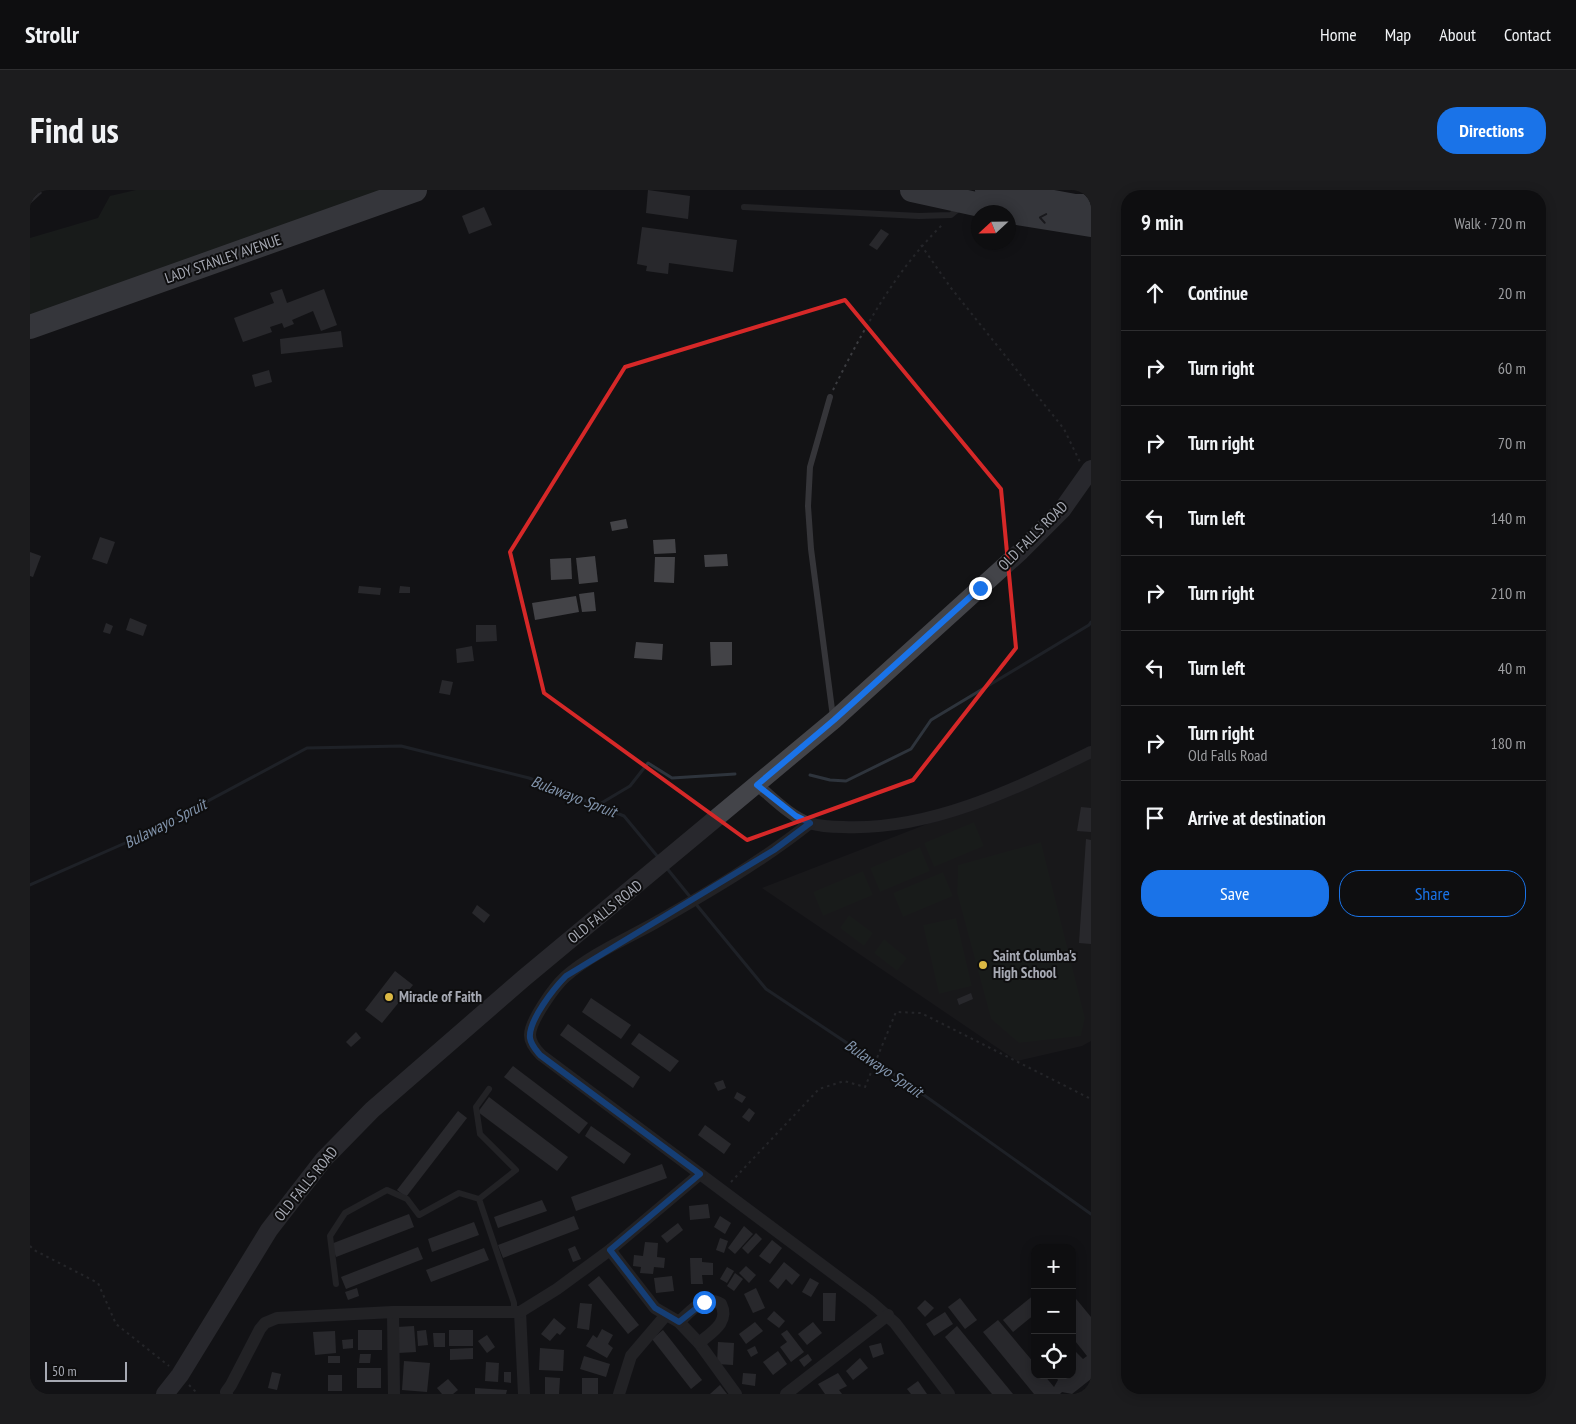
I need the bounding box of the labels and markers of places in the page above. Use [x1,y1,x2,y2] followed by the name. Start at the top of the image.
[993,946,1076,982] place label: Saint Columba's High School
[977,959,989,971] marker: Saint Columba's High School
[399,987,482,1006] place label: Miracle of Faith
[383,991,395,1003] marker: Miracle of Faith

